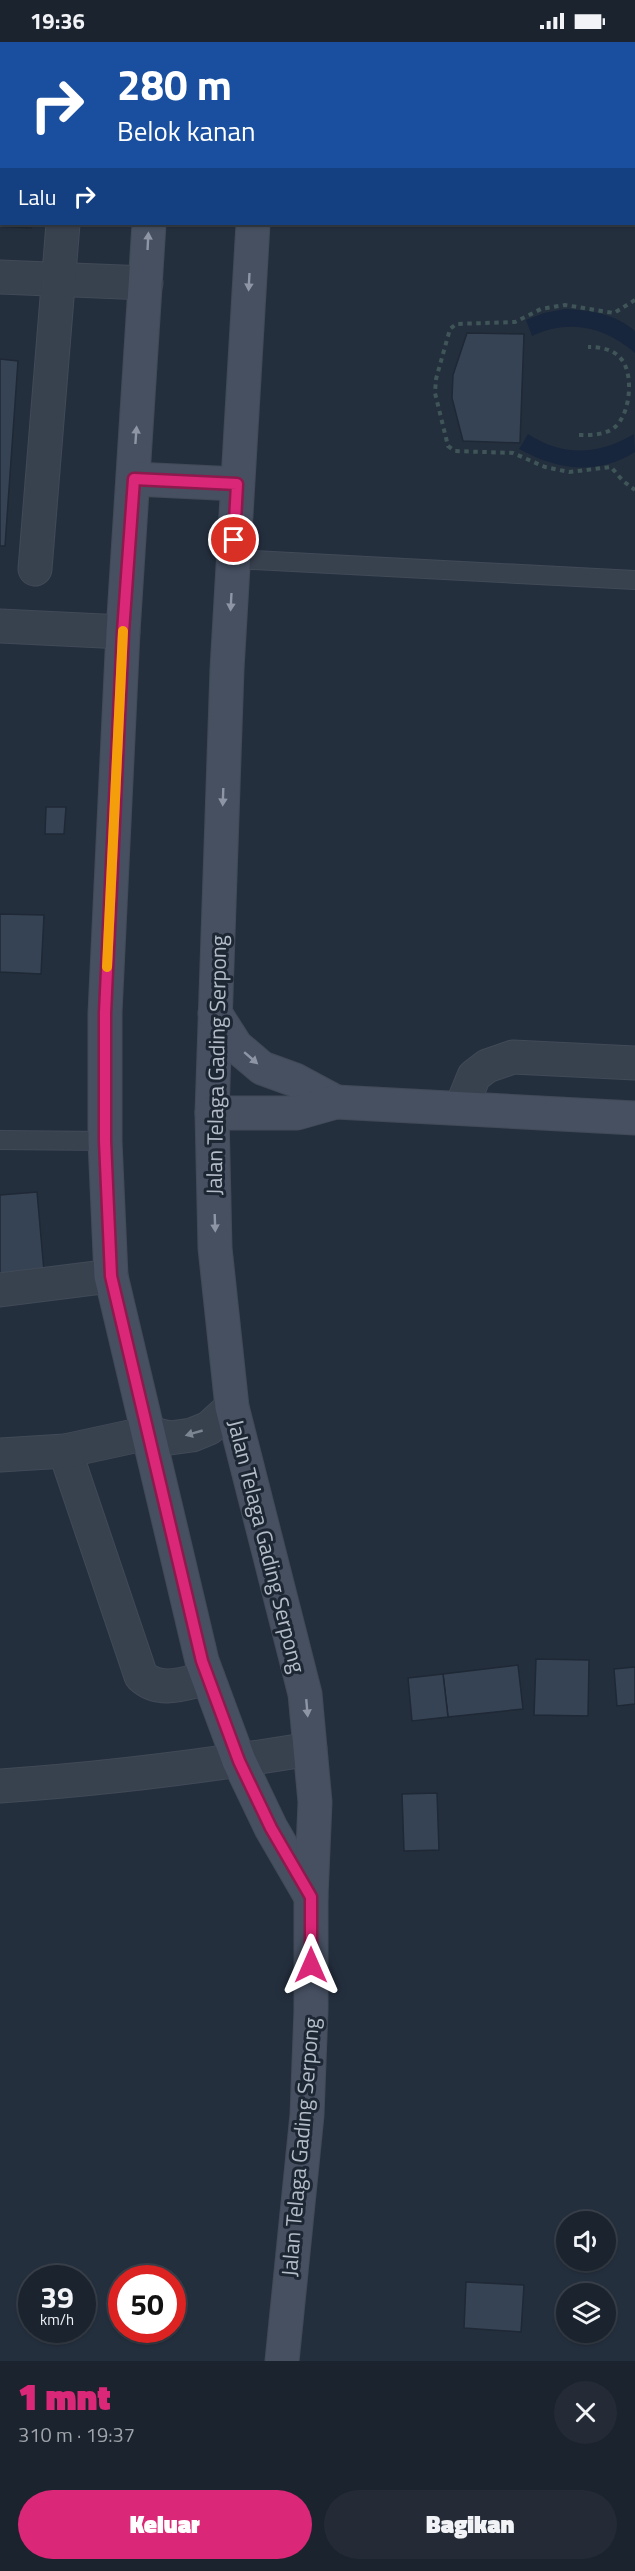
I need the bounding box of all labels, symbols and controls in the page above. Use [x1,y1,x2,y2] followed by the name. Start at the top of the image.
[30,4,85,38] text: 19:36
[117,52,232,116] text: 280 m
[18,66,96,144] icon: right
[117,110,256,151] text: Belok kanan
[18,180,56,214] text: Lalu
[68,180,101,213] icon: right
[144,231,153,250] one-way arrow
[244,272,254,291] one-way arrow
[132,426,141,445] one-way arrow
[208,514,259,565] pin
[217,523,250,556] icon: arrive
[226,593,235,612] one-way arrow
[218,788,228,807] one-way arrow
[197,935,235,1195] street label: Jalan Telaga Gading Serpong
[243,1051,258,1064] one-way arrow
[210,1213,219,1232] one-way arrow
[219,1416,315,1676] street label: Jalan Telaga Gading Serpong
[185,1429,203,1438] one-way arrow
[302,1699,312,1718] one-way arrow
[279,1933,343,1997] position arrow
[272,2016,328,2278] street label: Jalan Telaga Gading Serpong
[556,2211,616,2343] map controls
[556,2211,616,2271] button: sound
[108,2265,186,2343] speed limit sign: 50
[40,2274,74,2320] text: 39
[556,2283,616,2343] button: layers
[40,2308,74,2331] text: km/h
[18,2369,111,2424] text: 1 mnt
[554,2381,617,2444] button: close
[18,2419,135,2450] text: 310 m · 19:37
[18,2490,312,2559] button: Keluar
[324,2490,617,2559] button: Bagikan

